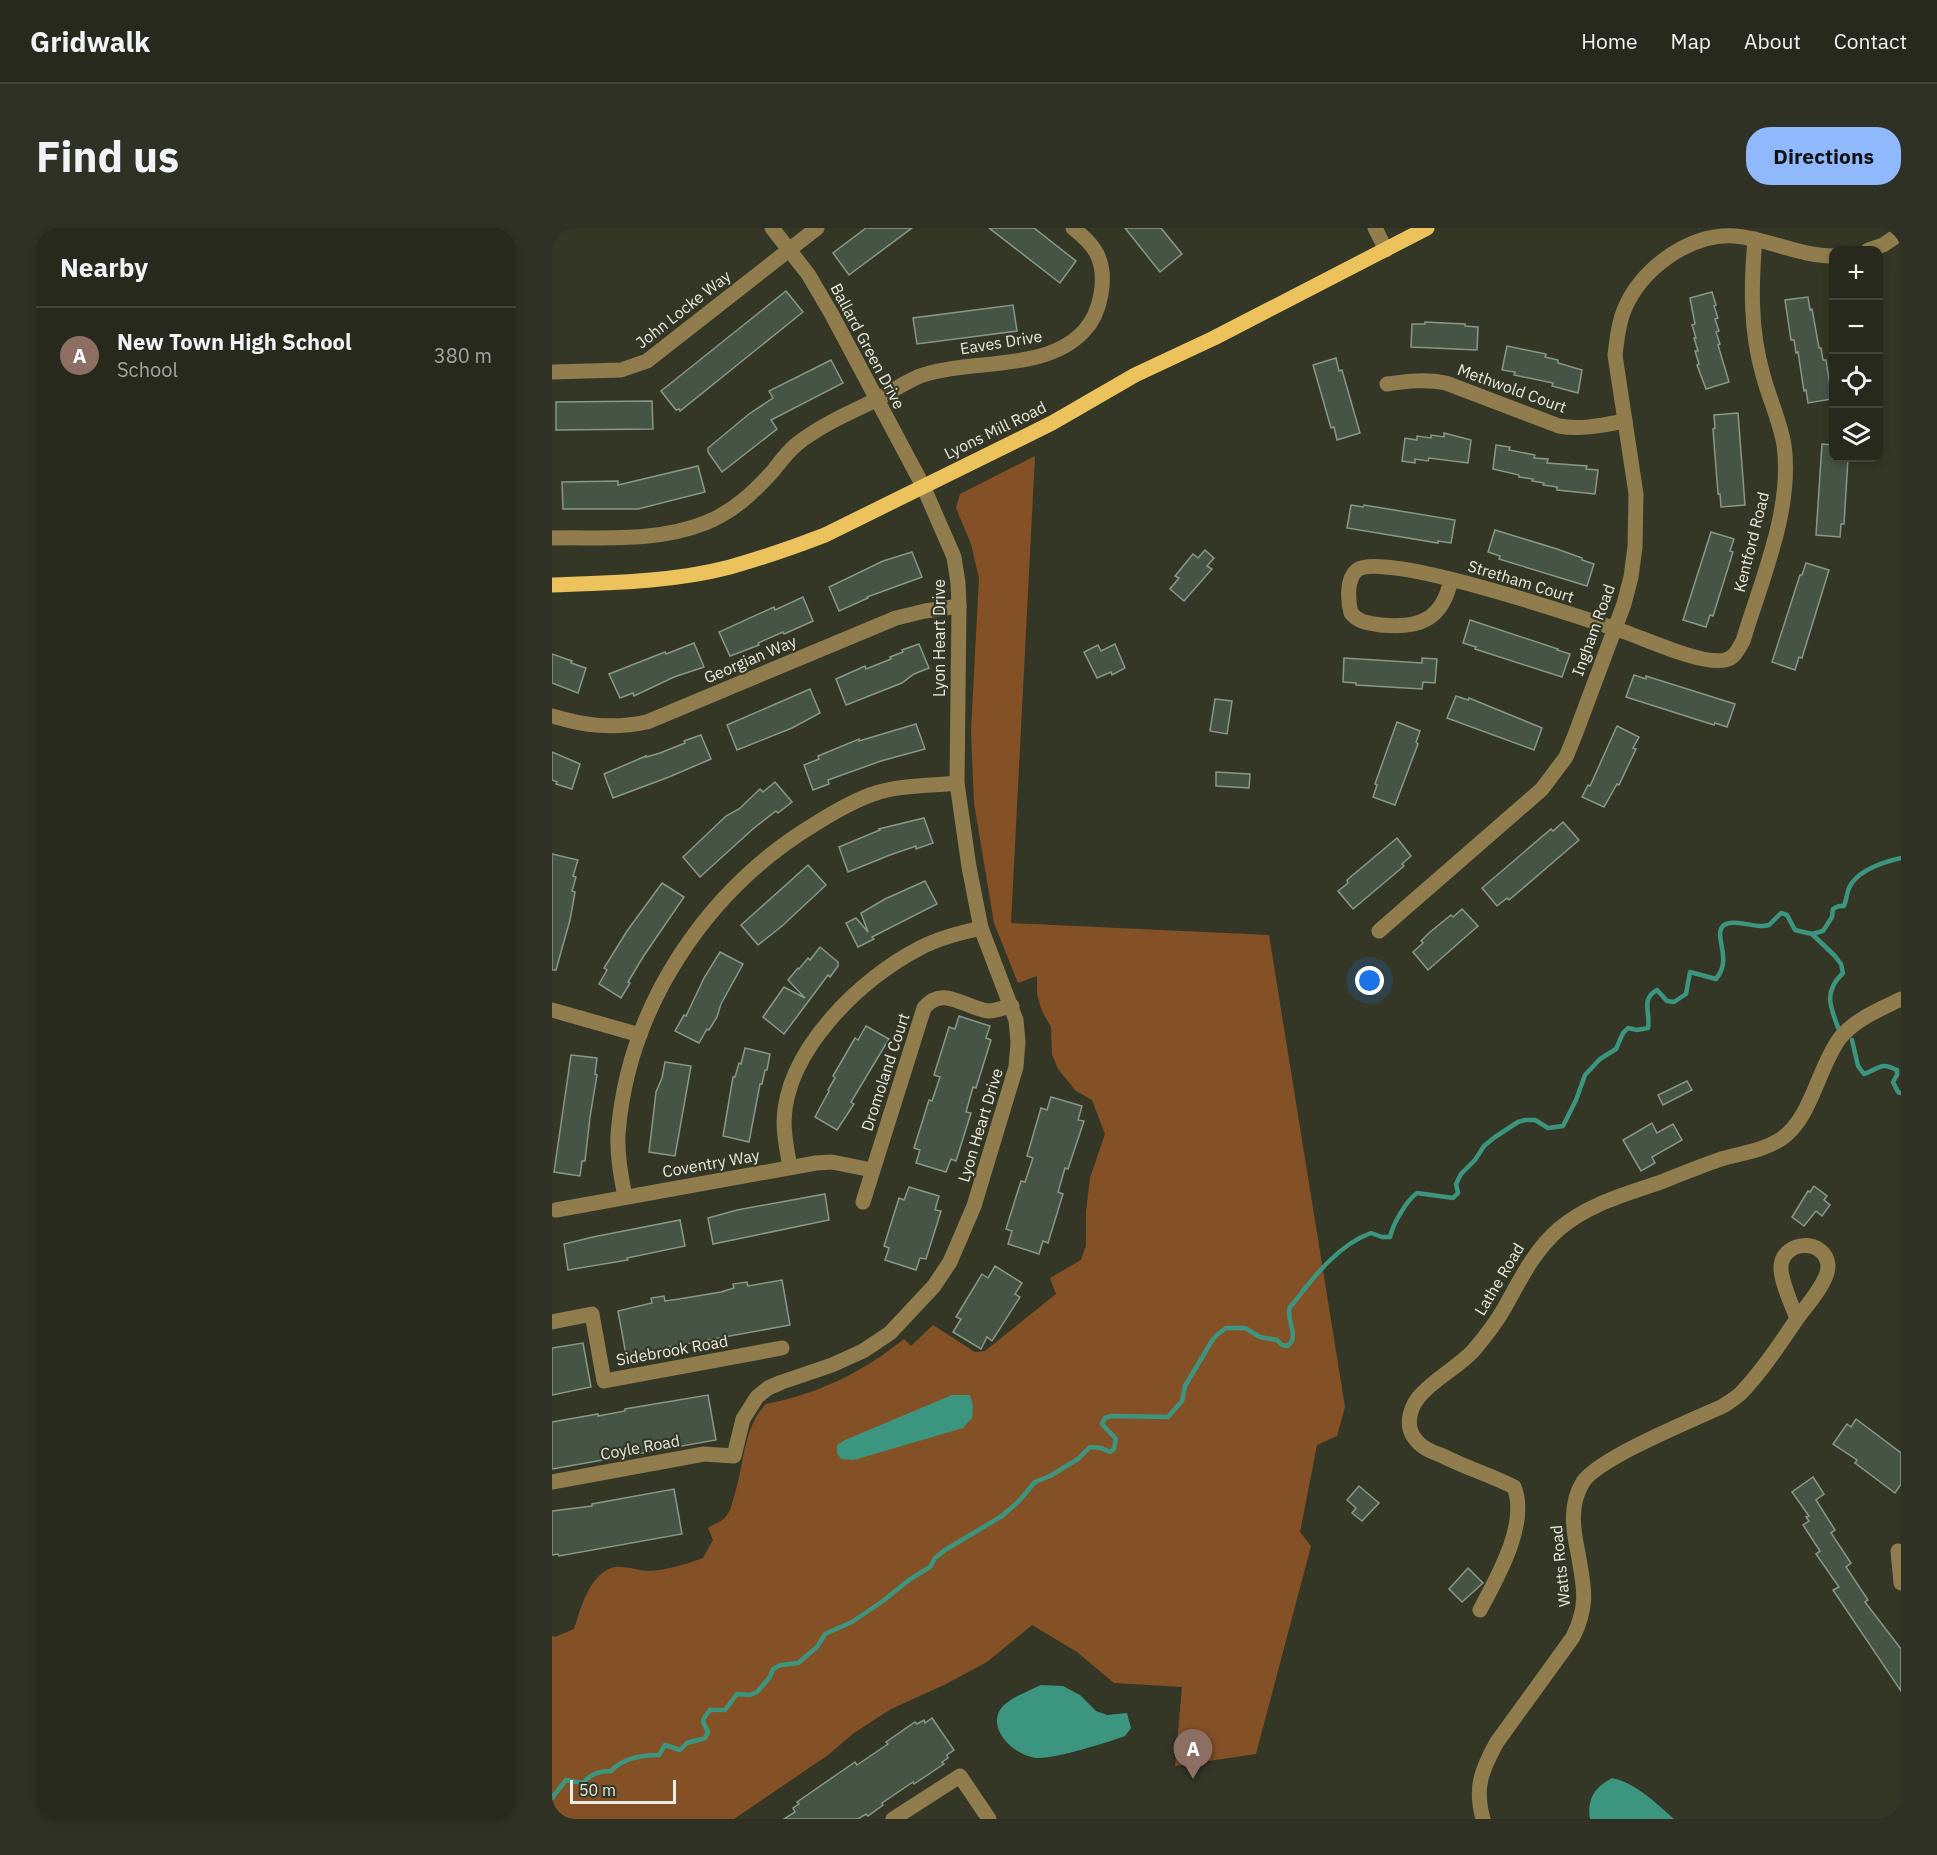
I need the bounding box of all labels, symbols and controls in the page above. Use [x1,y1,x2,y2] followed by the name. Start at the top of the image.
[30,23,150,60] text: Gridwalk
[1581,27,1638,55] text: Home
[1671,27,1711,55] text: Map
[1744,27,1801,55] text: About
[1834,27,1907,55] text: Contact
[1746,127,1901,185] button: Directions
[36,129,179,184] text: Find us
[1829,246,1883,462] map controls
[1829,246,1883,300] button: +
[60,250,148,284] text: Nearby
[631,266,735,352] street label: John Locke Way
[826,280,910,412] street label: Ballard Green Drive
[1829,300,1883,354] button: −
[958,326,1044,358] street label: Eaves Drive
[117,327,352,356] text: New Town High School
[73,342,86,369] text: A
[434,342,492,369] text: 380 m
[1829,354,1883,408] button: locate
[117,356,178,383] text: School
[1455,359,1569,417] street label: Methwold Court
[941,397,1049,463] street label: Lyons Mill Road
[1829,408,1883,462] button: layers
[1729,490,1773,594] street label: Kentford Road
[1465,555,1577,607] street label: Stretham Court
[929,579,949,697] street label: Lyon Heart Drive
[1567,581,1619,679] street label: Ingham Road
[701,630,799,688] street label: Georgian Way
[1355,966,1384,995] your location
[856,1010,914,1134] street label: Dromoland Court
[953,1065,1007,1184] street label: Lyon Heart Drive
[661,1145,761,1181] street label: Coventry Way
[1470,1239,1528,1319] street label: Lathe Road
[614,1330,730,1370] street label: Sidebrook Road
[599,1430,681,1464] street label: Coyle Road
[1546,1524,1574,1608] street label: Watts Road
[1174,1730,1212,1779] pin: A
[570,1777,676,1804] scale bar
[579,1780,616,1800] text: 50 m

